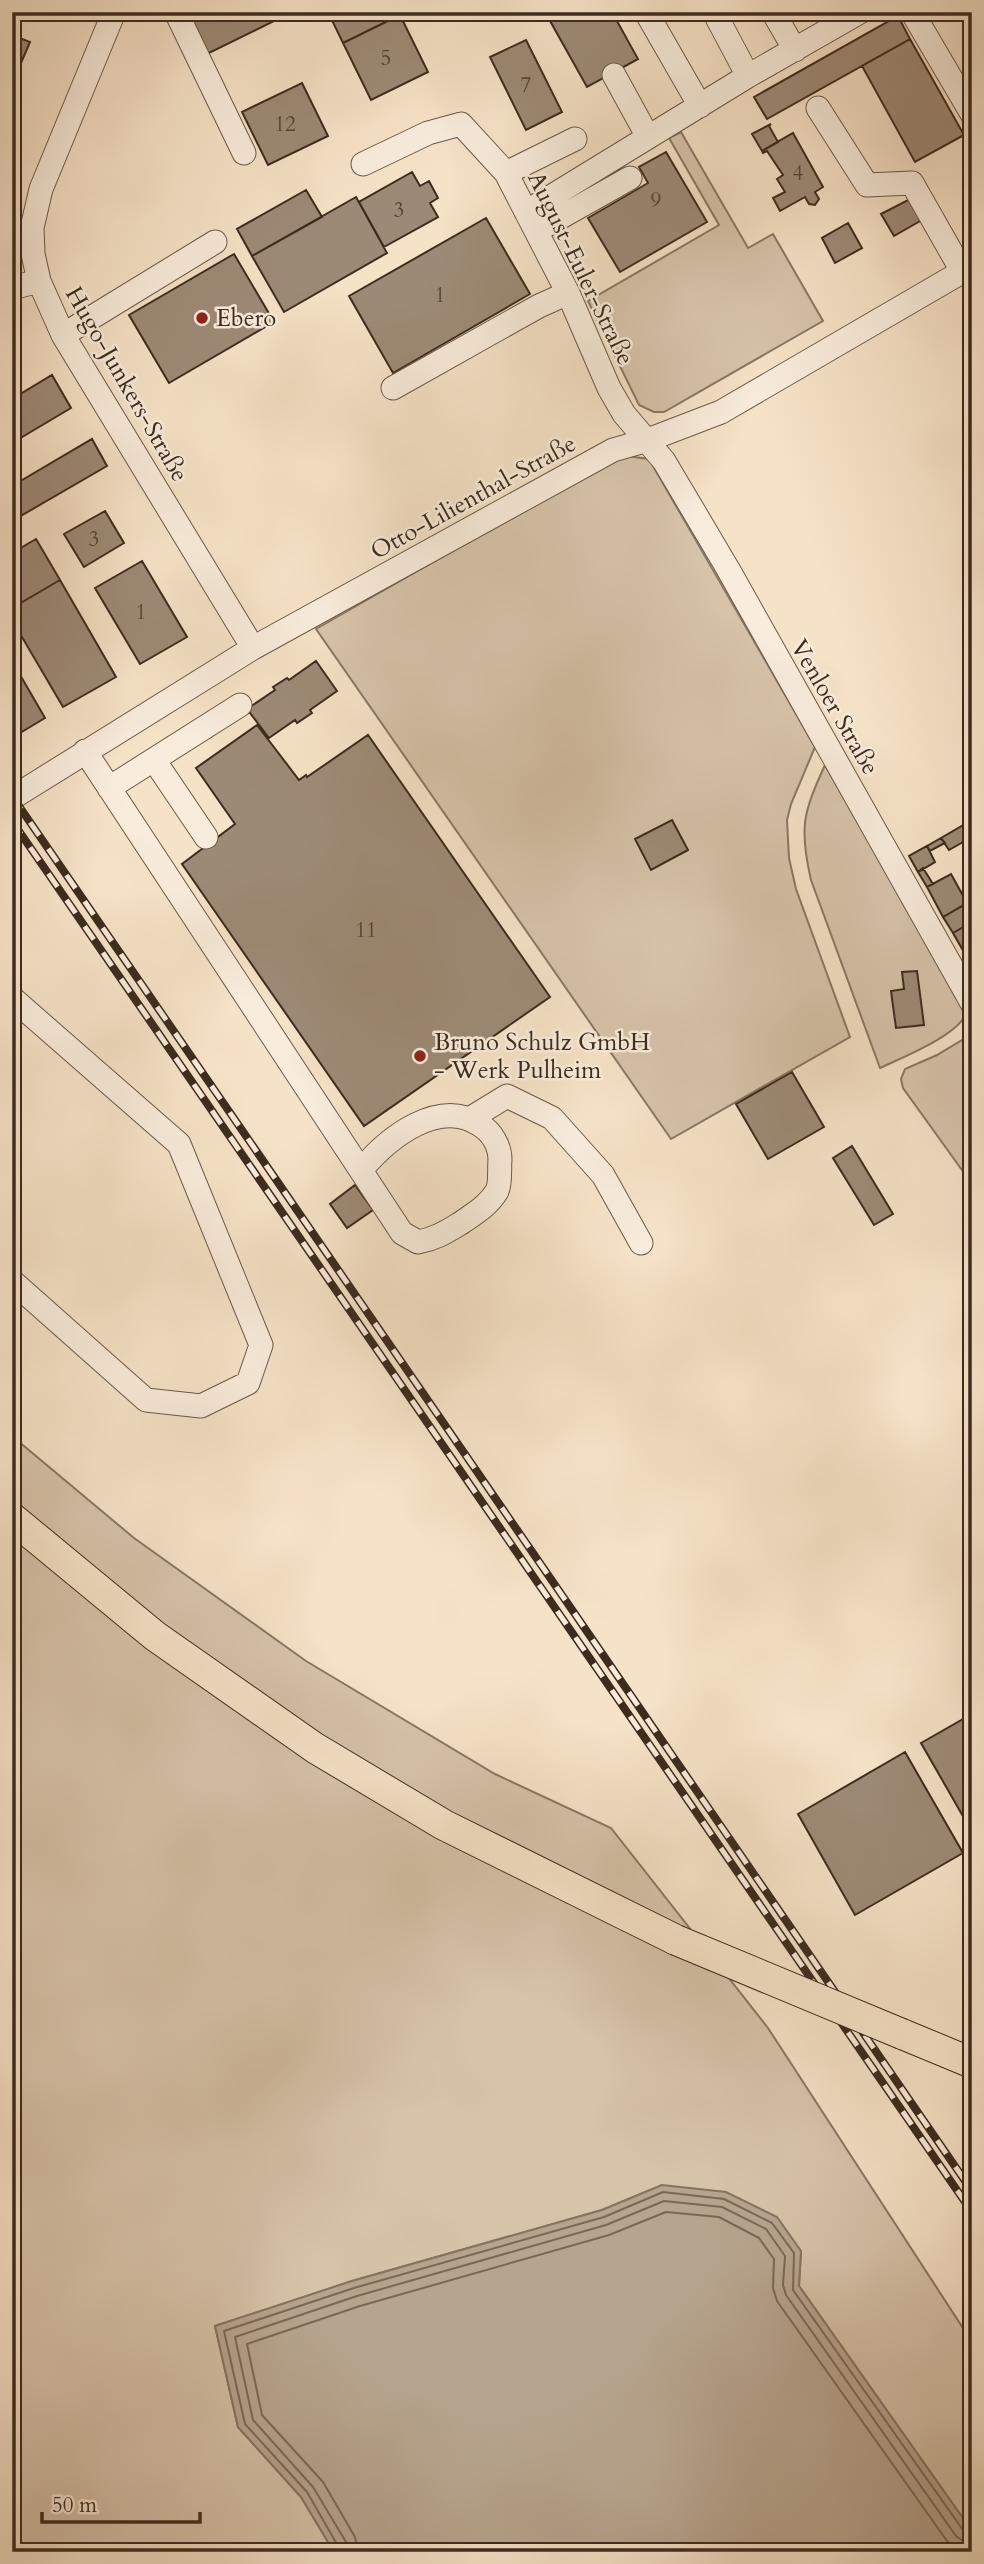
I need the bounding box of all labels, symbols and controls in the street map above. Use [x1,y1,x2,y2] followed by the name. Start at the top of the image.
[381,44,391,73] house number: 5
[521,71,532,100] house number: 7
[274,110,296,139] house number: 12
[793,159,804,188] house number: 4
[519,166,642,371] street label: August-Euler-Straße
[651,186,662,215] house number: 9
[394,196,404,225] house number: 3
[57,281,196,488] street label: Hugo-Junkers-Straße
[435,281,445,310] house number: 1
[216,302,276,335] place label: Ebero
[194,310,210,326] marker: Ebero
[365,427,582,568] street label: Otto-Lilienthal-Straße
[89,525,99,554] house number: 3
[136,598,146,627] house number: 1
[782,633,887,781] street label: Venloer Straße
[355,916,377,945] house number: 11
[434,1026,650,1087] place label: Bruno Schulz GmbH - Werk Pulheim
[412,1048,428,1064] marker: Bruno Schulz GmbH - Werk Pulheim
[42,2480,200,2524] scale bar
[52,2491,97,2520] text: 50 m

